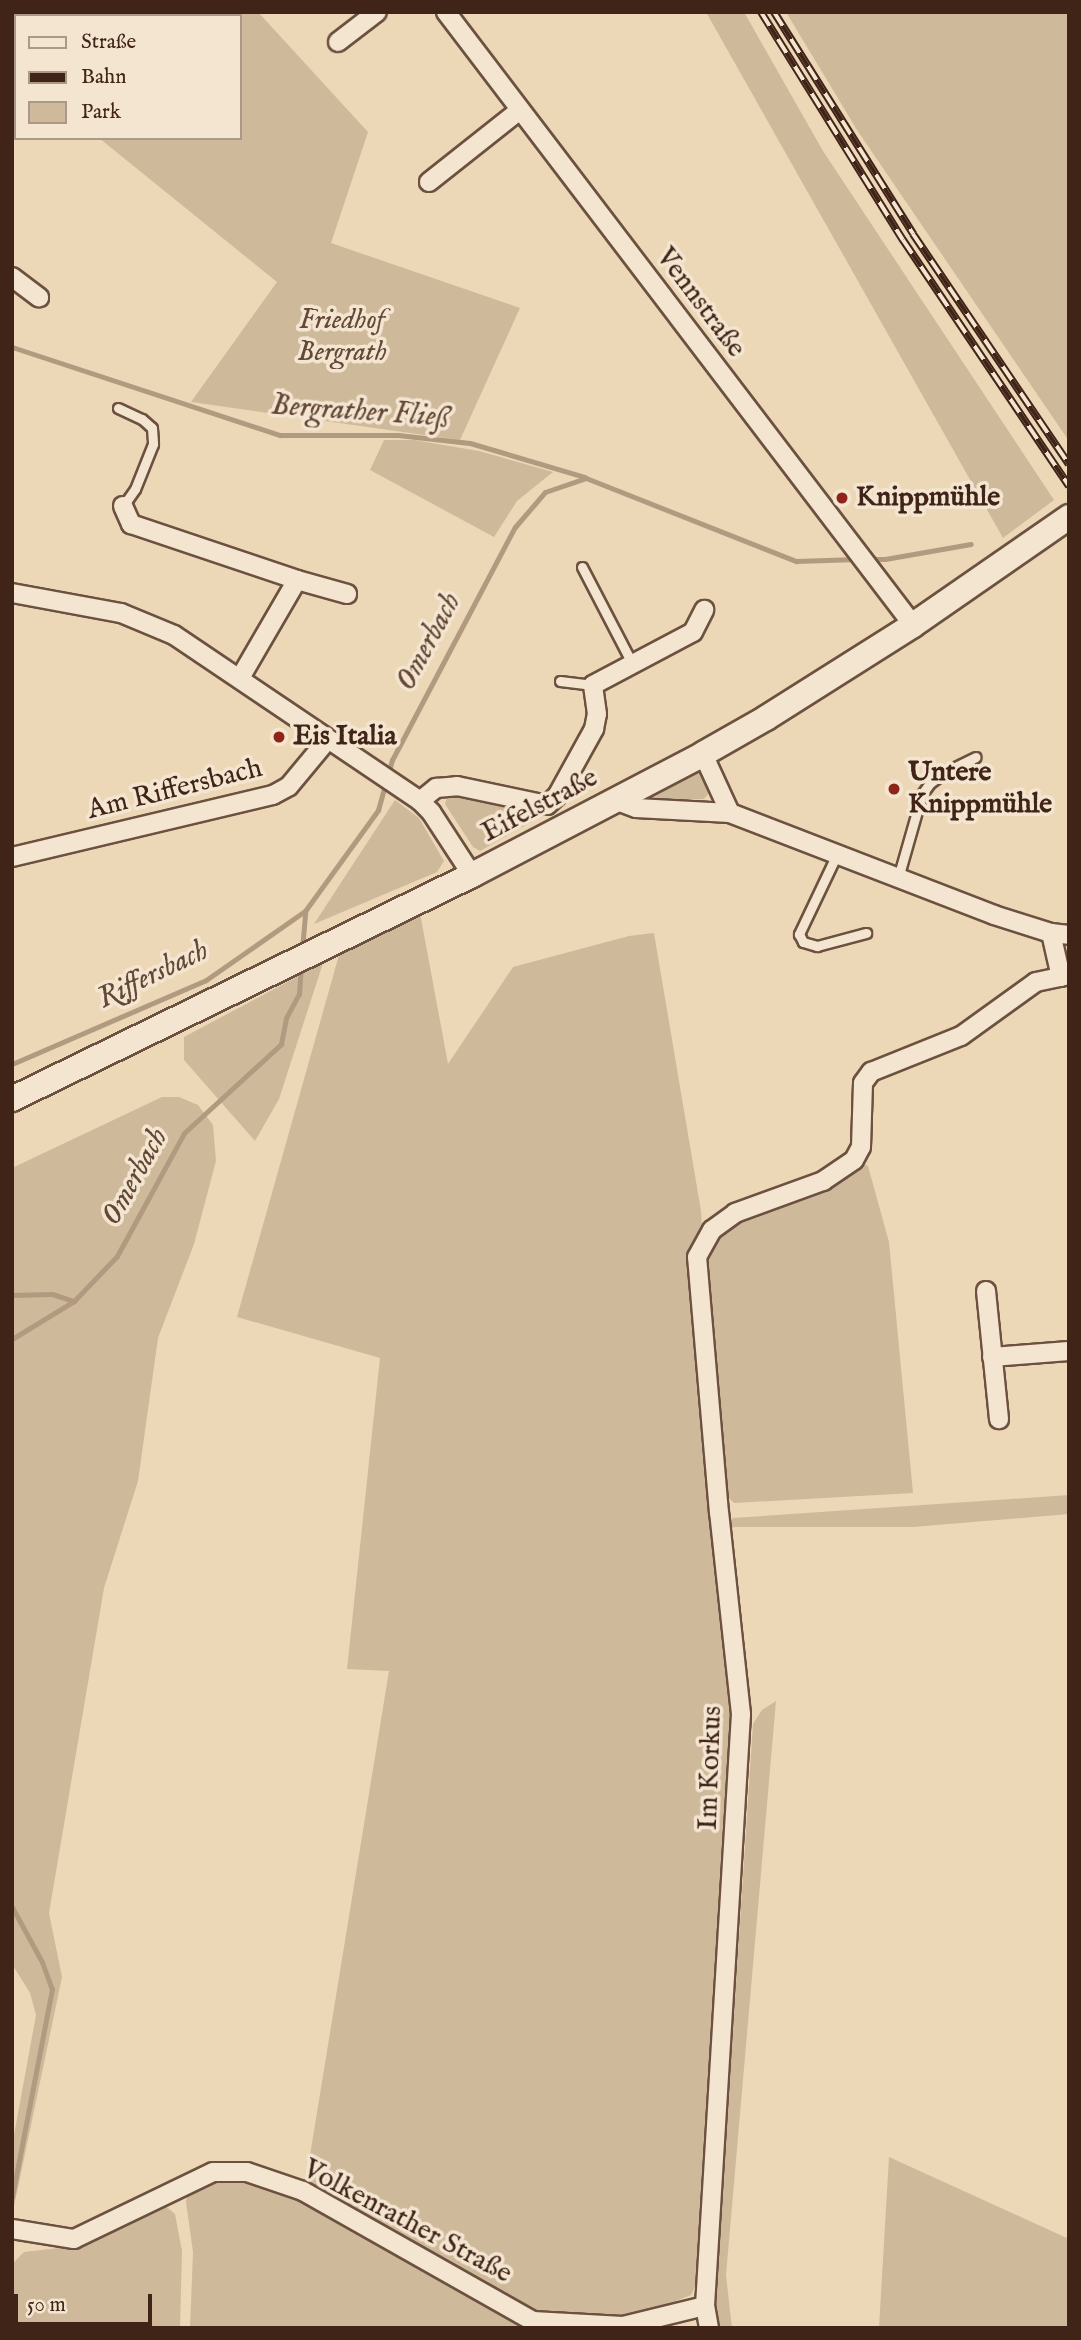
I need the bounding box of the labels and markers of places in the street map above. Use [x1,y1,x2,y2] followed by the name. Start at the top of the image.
[856,481,1000,515] place label: Knippmühle
[834,490,850,506] marker: Knippmühle
[293,720,397,754] place label: Eis Italia
[271,729,287,745] marker: Eis Italia
[908,756,1052,822] place label: Untere Knippmühle
[886,781,902,797] marker: Untere Knippmühle

